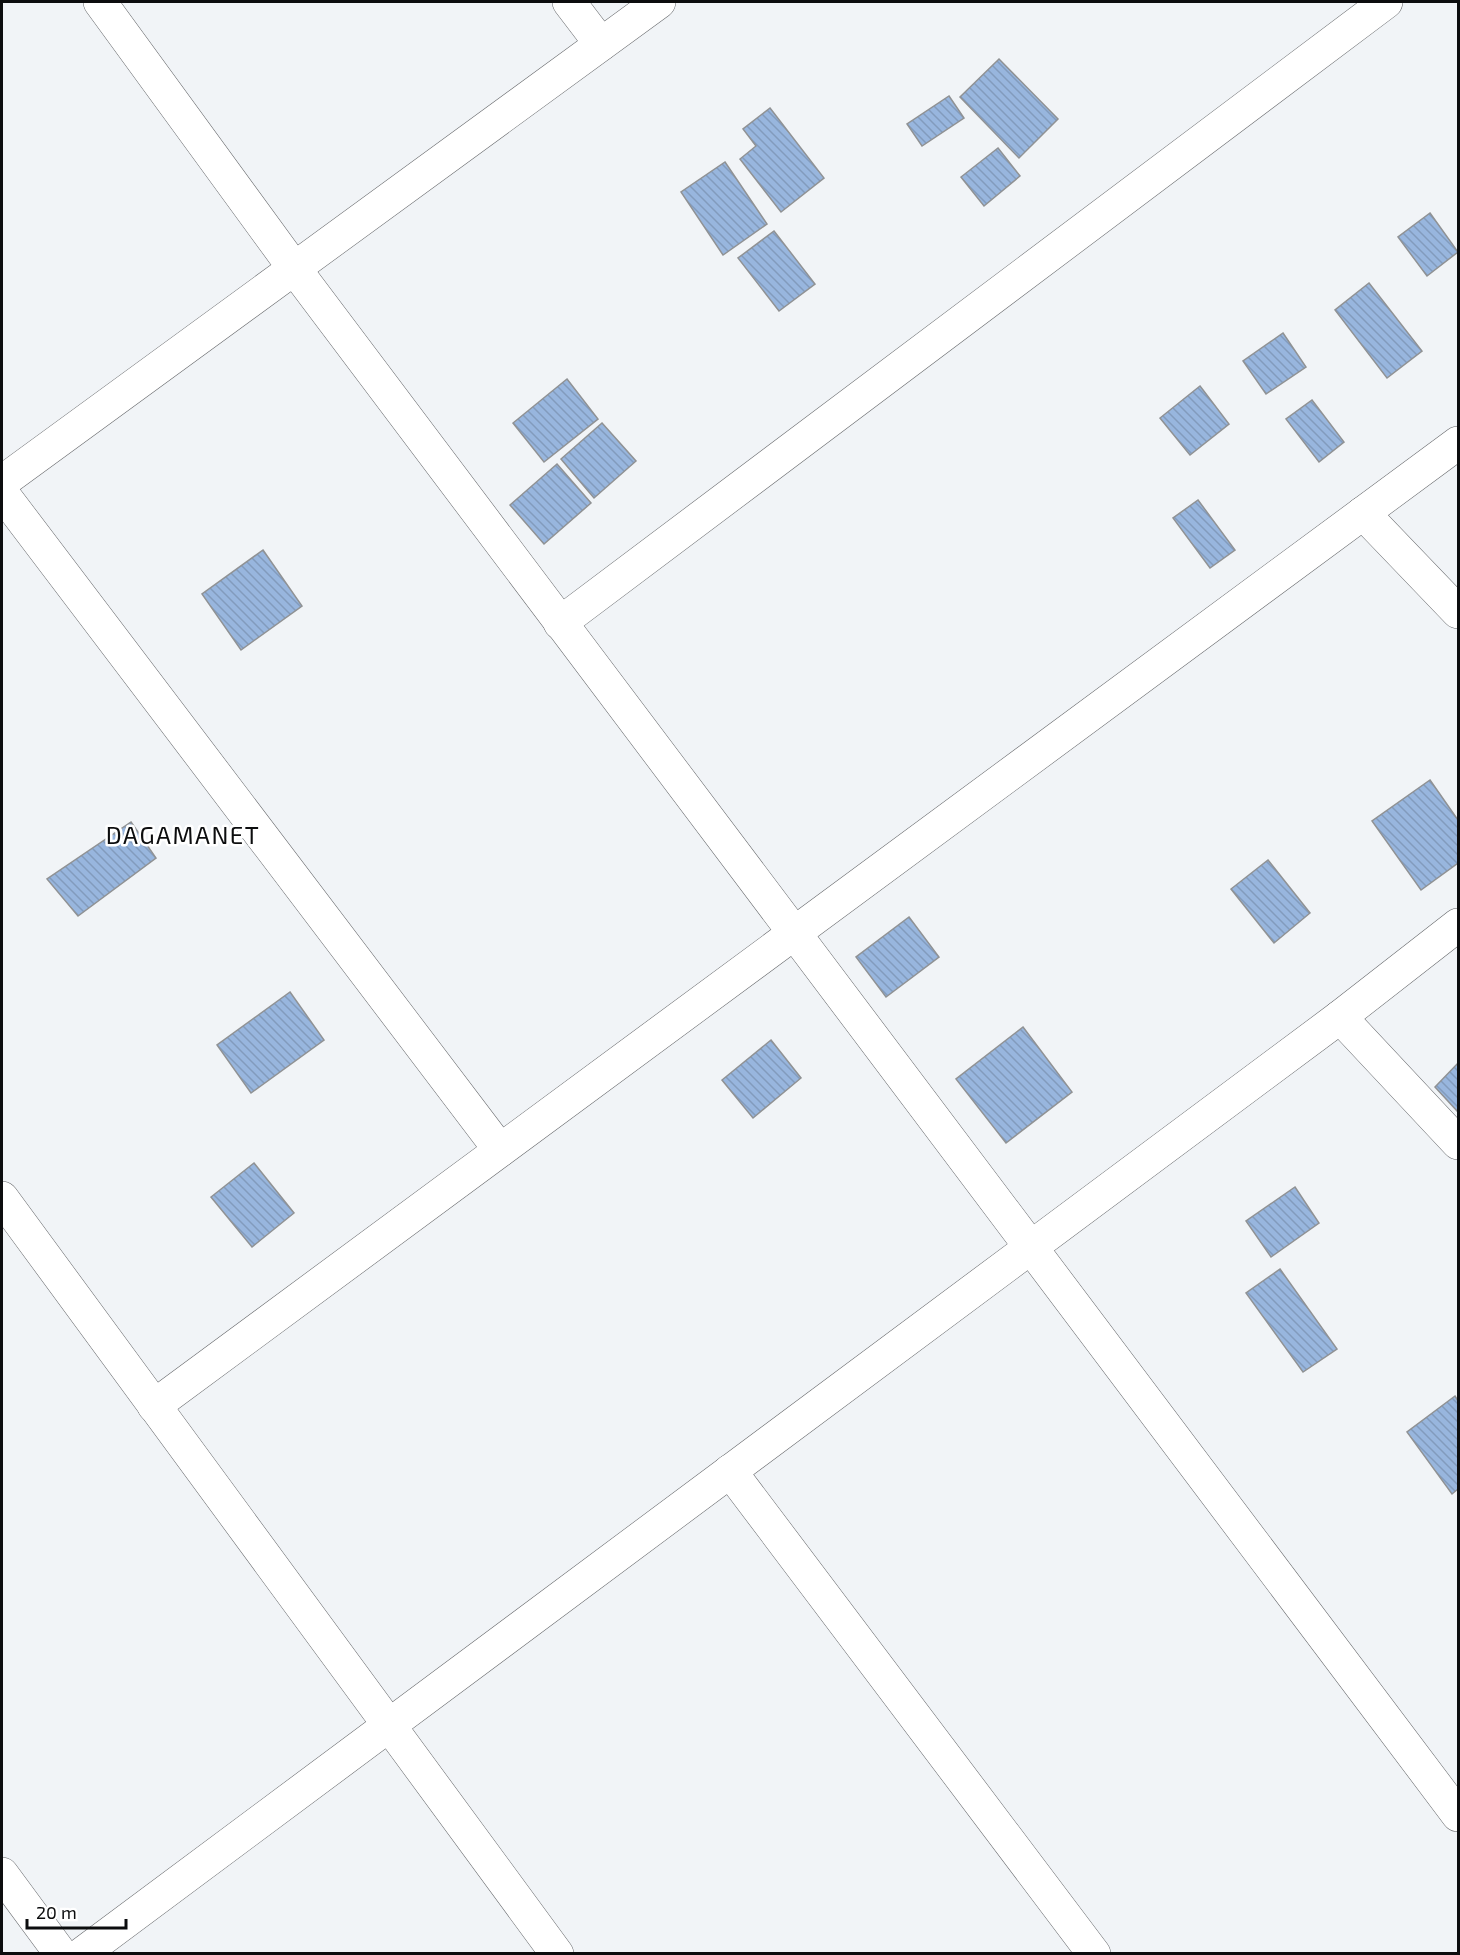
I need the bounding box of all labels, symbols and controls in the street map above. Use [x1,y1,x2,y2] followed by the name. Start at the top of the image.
[106,820,260,849] district label: DAGAMANET
[27,1892,126,1930] scale bar
[36,1901,77,1923] text: 20 m

